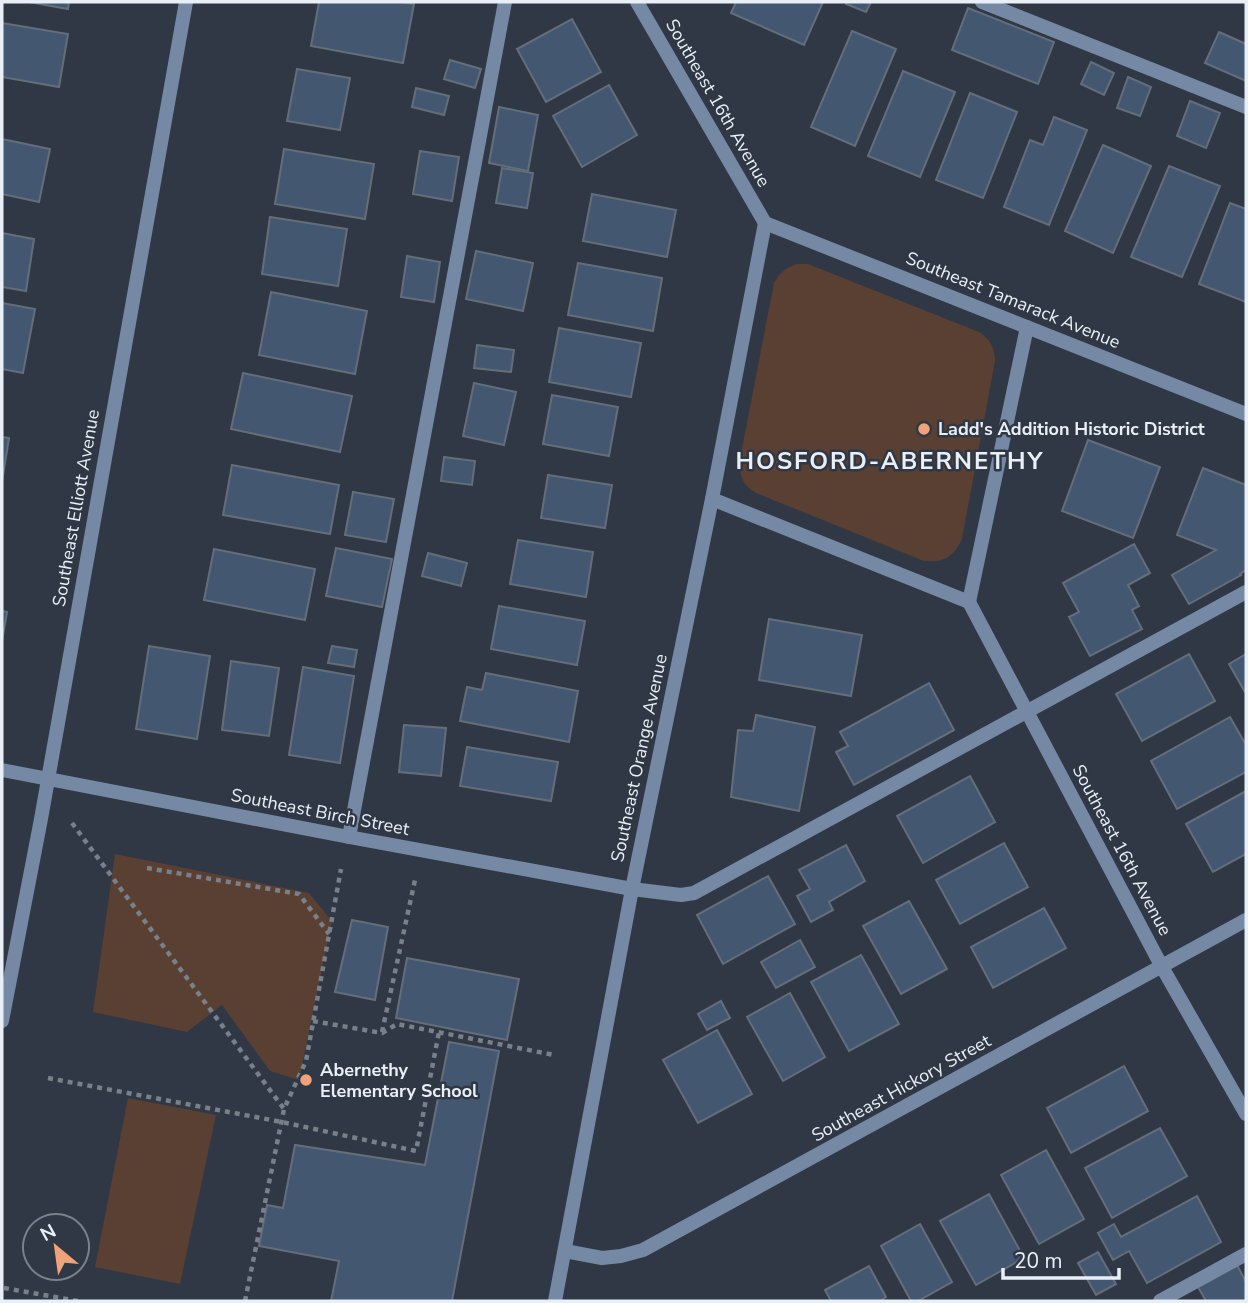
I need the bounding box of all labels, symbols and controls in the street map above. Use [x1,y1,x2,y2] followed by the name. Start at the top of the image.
[660,15,776,191] street label: Southeast 16th Avenue
[902,246,1124,354] street label: Southeast Tamarack Avenue
[47,408,105,608] street label: Southeast Elliott Avenue
[938,417,1205,441] place label: Ladd's Addition Historic District
[916,421,932,437] marker: Ladd's Addition Historic District
[736,445,1044,477] district label: HOSFORD-ABERNETHY
[605,652,673,864] street label: Southeast Orange Avenue
[1067,760,1177,940] street label: Southeast 16th Avenue
[229,783,412,841] street label: Southeast Birch Street
[807,1028,995,1147] street label: Southeast Hickory Street
[320,1058,478,1103] place label: Abernethy Elementary School
[298,1072,314,1088] marker: Abernethy Elementary School
[21,1212,91,1282] north arrow
[36,1218,61,1248] text: N
[1003,1236,1118,1280] scale bar
[1014,1247,1063,1275] text: 20 m

